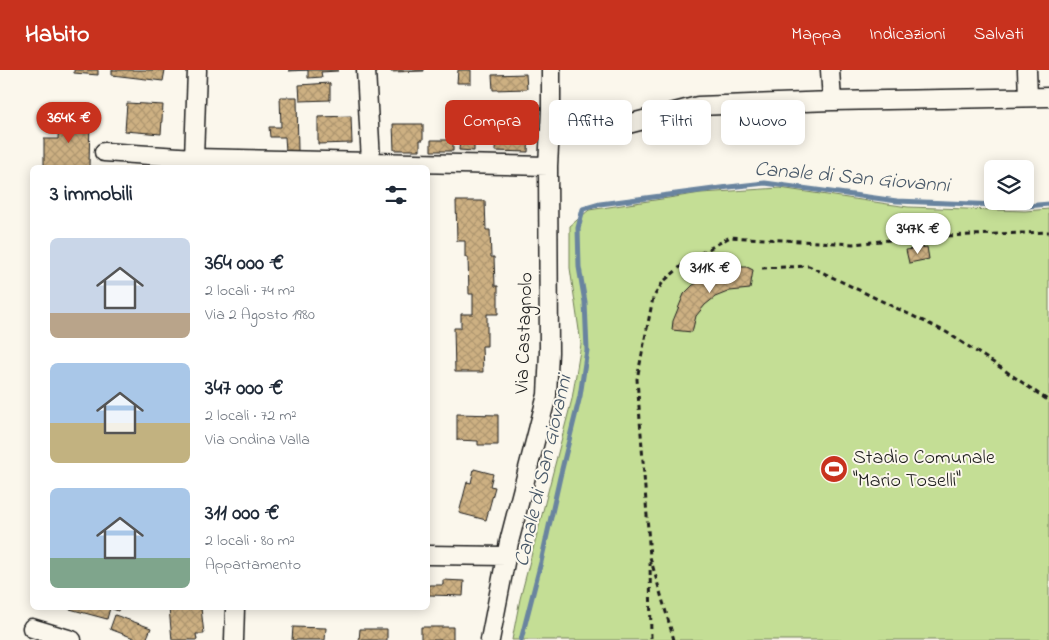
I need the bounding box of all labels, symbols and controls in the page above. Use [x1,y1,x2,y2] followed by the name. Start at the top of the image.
[25,18,89,53] text: Habito
[791,22,841,48] text: Mappa
[869,22,946,48] text: Indicazioni
[974,22,1024,48] text: Salvati
[445,100,539,145] chip: Compra
[549,100,632,145] chip: Affitta
[642,100,711,145] chip: Filtri
[721,100,805,145] chip: Nuovo
[28,102,110,144] pin: 364K €
[47,106,91,130] text: 364K €
[753,155,953,202] water label: Canale di San Giovanni
[984,160,1034,210] map controls
[984,160,1034,210] button: layers
[50,180,133,210] text: 3 immobili
[382,181,410,209] icon: filters
[877,212,959,255] pin: 347K €
[897,217,939,241] text: 347K €
[205,249,284,279] text: 364 000 €
[669,252,751,294] pin: 311K €
[690,256,730,280] text: 311K €
[90,258,150,318] icon: home
[508,272,543,395] street label: Via Castagnolo
[205,279,295,303] text: 2 locali · 74 m²
[205,303,315,327] text: Via 2 Agosto 1980
[507,370,581,570] water label: Canale di San Giovanni
[205,374,283,404] text: 347 000 €
[90,383,150,443] icon: home
[205,404,296,428] text: 2 locali · 72 m²
[205,428,310,452] text: Via Ondina Valla
[853,444,995,496] place label: Stadio Comunale "Mario Toselli"
[819,454,849,484] sports icon: Stadio Comunale "Mario Toselli"
[205,499,279,529] text: 311 000 €
[90,508,150,568] icon: home
[205,529,295,553] text: 2 locali · 80 m²
[205,553,301,577] text: Appartamento

